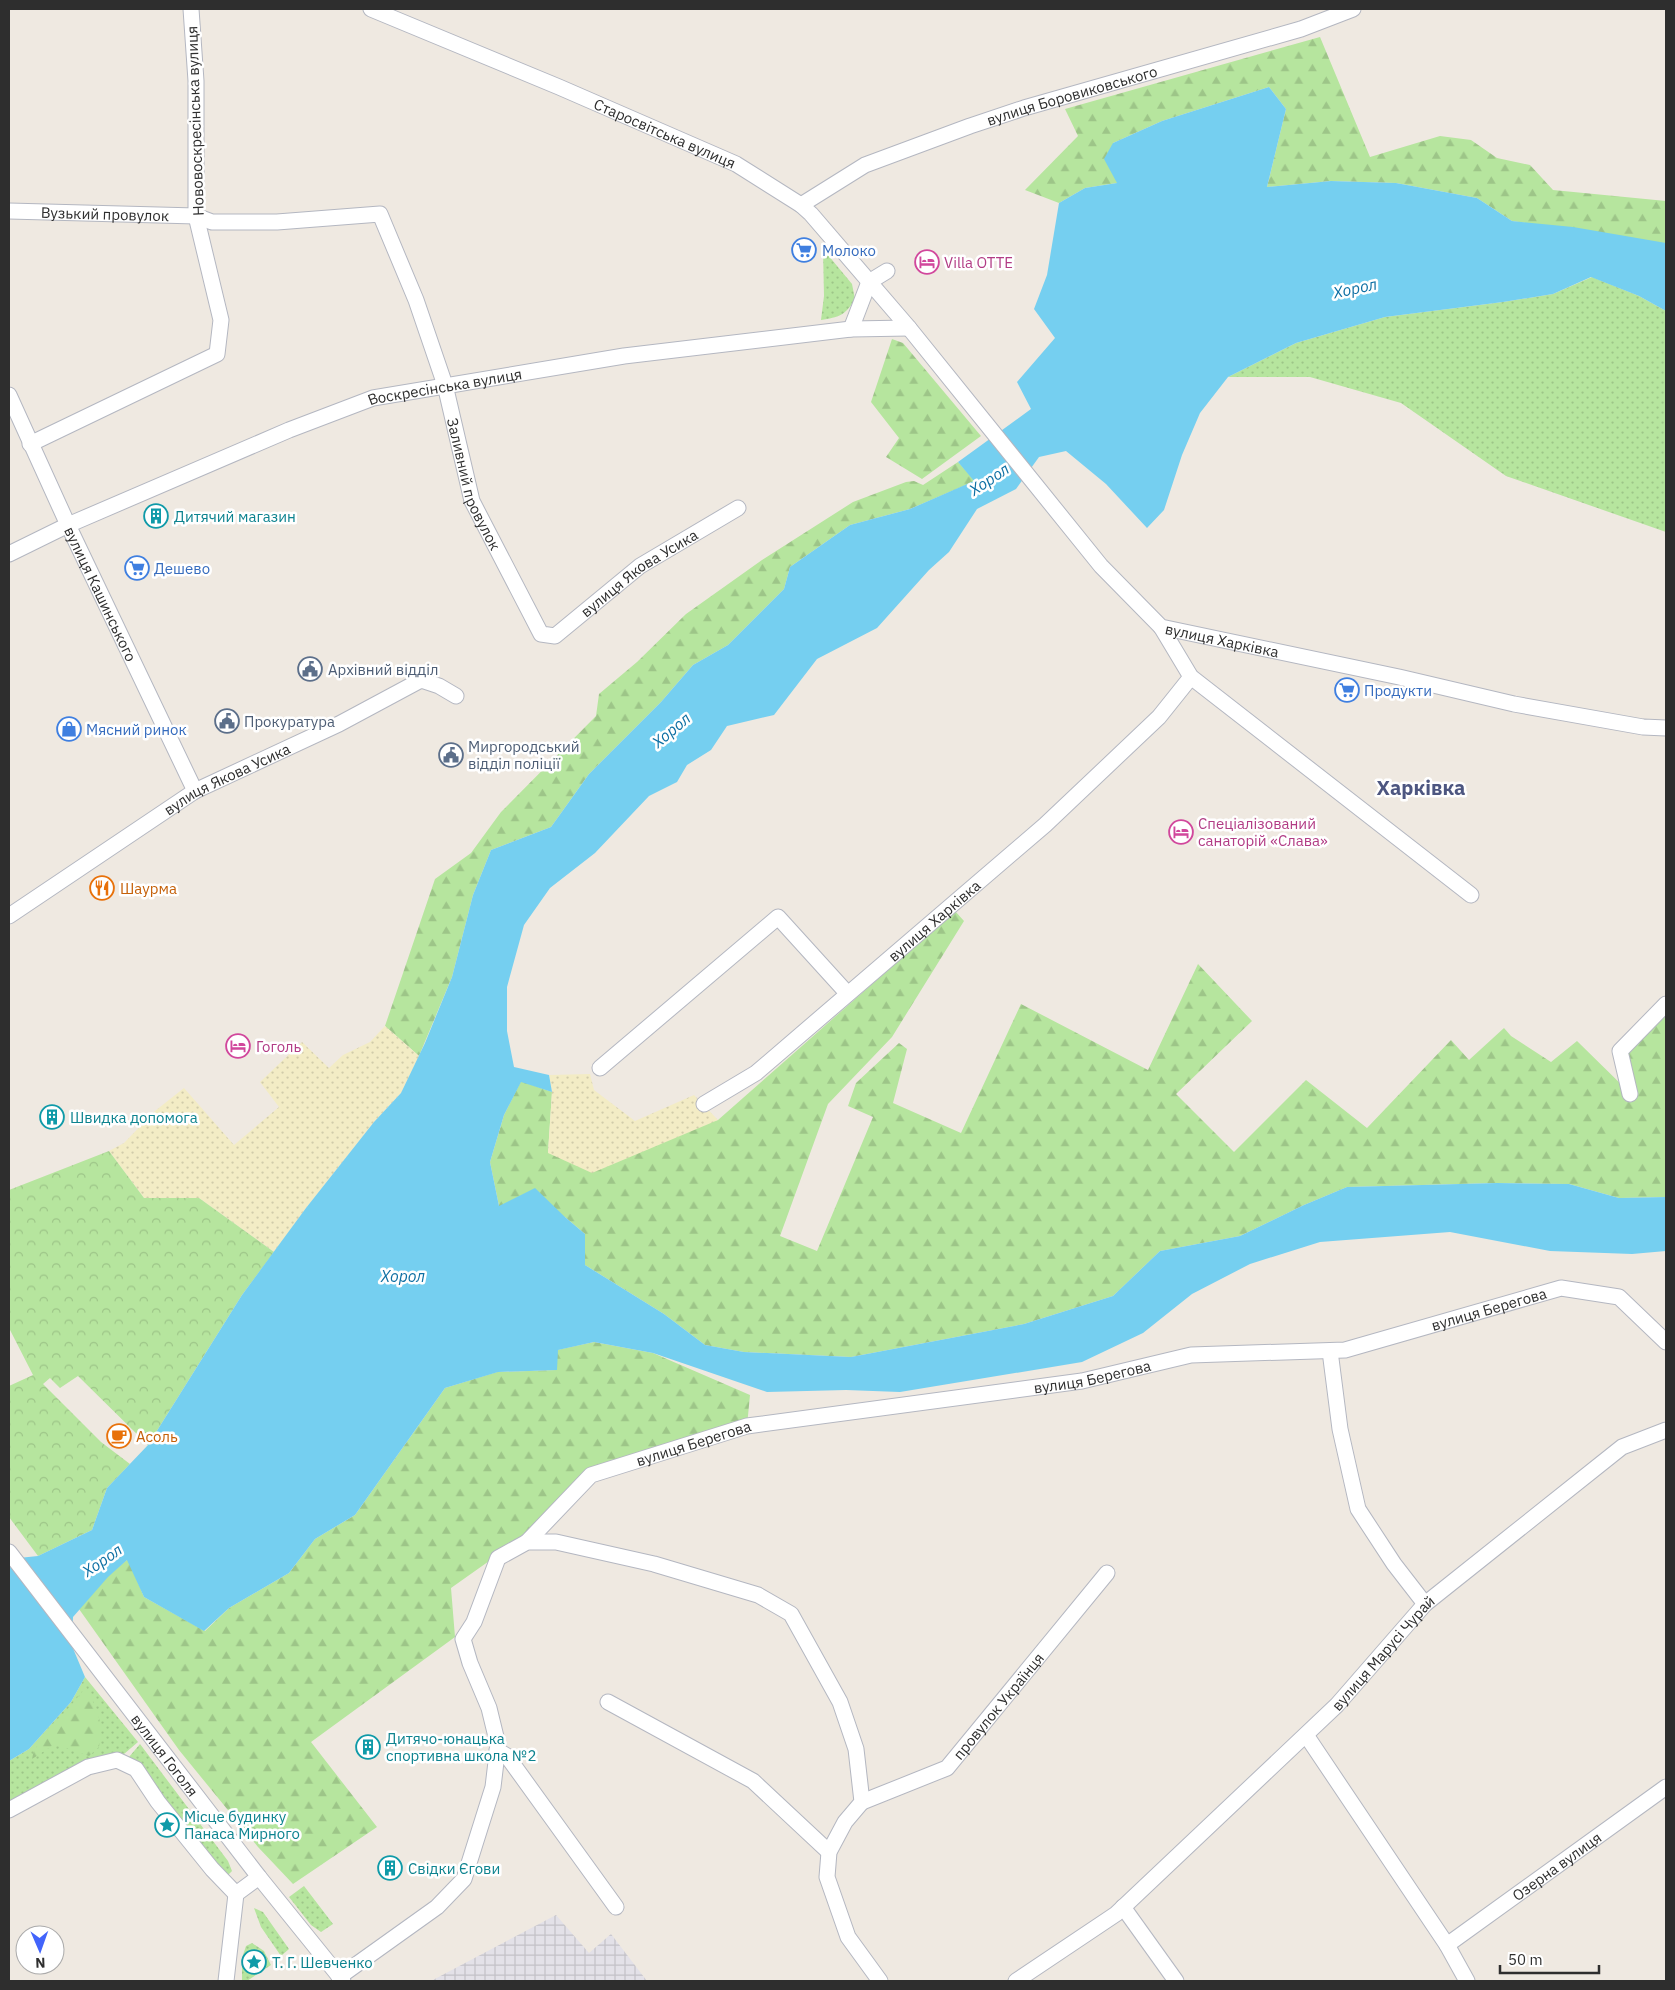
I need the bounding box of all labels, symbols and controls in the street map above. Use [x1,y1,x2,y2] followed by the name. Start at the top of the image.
[182,26,208,216] street label: Нововоскресінська вулиця
[984,61,1159,129] street label: вулиця Боровиковського
[591,94,739,172] street label: Старосвітська вулиця
[41,202,169,225] street label: Вузький провулок
[791,237,817,263] supermarket icon: Молоко
[822,241,876,260] place label: Молоко
[914,249,940,275] hotel icon: Villa OTTE
[944,253,1013,272] place label: Villa OTTE
[1330,274,1379,303] water label: Хорол
[365,364,523,409] street label: Воскресінська вулиця
[443,416,505,553] street label: Заливний провулок
[964,458,1013,500] water label: Хорол
[143,503,169,529] building icon: Дитячий магазин
[174,507,296,526] place label: Дитячий магазин
[61,523,141,664] street label: вулиця Кашинського
[576,525,701,621] street label: вулиця Якова Усика
[124,555,150,581] supermarket icon: Дешево
[154,559,210,578] place label: Дешево
[1164,619,1281,661] street label: вулиця Харківка
[297,656,323,682] public building icon: Архівний відділ
[328,660,438,679] place label: Архівний відділ
[1334,677,1360,703] supermarket icon: Продукти
[1364,681,1432,700] place label: Продукти
[214,708,240,734] public building icon: Прокуратура
[647,708,695,753] water label: Хорол
[244,712,335,731] place label: Прокуратура
[56,716,82,742] shop icon: Мясний ринок
[86,720,187,739] place label: Мясний ринок
[468,737,580,773] place label: Миргородський відділ поліції
[160,739,293,819] street label: вулиця Якова Усика
[438,742,464,768] public building icon: Миргородський відділ поліції
[1377,774,1465,801] district label: Харківка
[1198,814,1328,850] place label: Спеціалізований санаторій «Слава»
[1168,819,1194,845] hotel icon: Спеціалізований санаторій «Слава»
[89,875,115,901] restaurant icon: Шаурма
[884,875,984,965] street label: вулиця Харківка
[120,879,177,898] place label: Шаурма
[225,1033,251,1059] hotel icon: Гоголь
[256,1037,301,1056] place label: Гоголь
[39,1104,65,1130] building icon: Швидка допомога
[70,1108,198,1127] place label: Швидка допомога
[380,1266,426,1286] water label: Хорол
[1429,1283,1549,1334] street label: вулиця Берегова
[1032,1355,1153,1397] street label: вулиця Берегова
[634,1416,753,1470] street label: вулиця Берегова
[106,1423,132,1449] cafe icon: Асоль
[136,1427,178,1446] place label: Асоль
[77,1539,126,1581] water label: Хорол
[1327,1591,1438,1714] street label: вулиця Марусі Чурай
[949,1648,1048,1763] street label: провулок Українця
[127,1710,203,1800] street label: вулиця Гоголя
[386,1729,536,1765] place label: Дитячо-юнацька спортивна школа №2
[355,1734,381,1760] building icon: Дитячо-юнацька спортивна школа №2
[184,1807,300,1843] place label: Місце будинку Панаса Мирного
[154,1812,180,1838] place icon: Місце будинку Панаса Мирного
[1508,1827,1605,1905] street label: Озерна вулиця
[377,1855,403,1881] building icon: Свідки Єгови
[408,1859,500,1878] place label: Свідки Єгови
[15,1925,65,1975] north arrow
[1500,1942,1599,1974] scale bar
[241,1949,267,1975] place icon: Т. Г. Шевченко
[1508,1950,1543,1969] text: 50 m
[272,1953,373,1972] place label: Т. Г. Шевченко
[35,1954,46,1972] text: N

